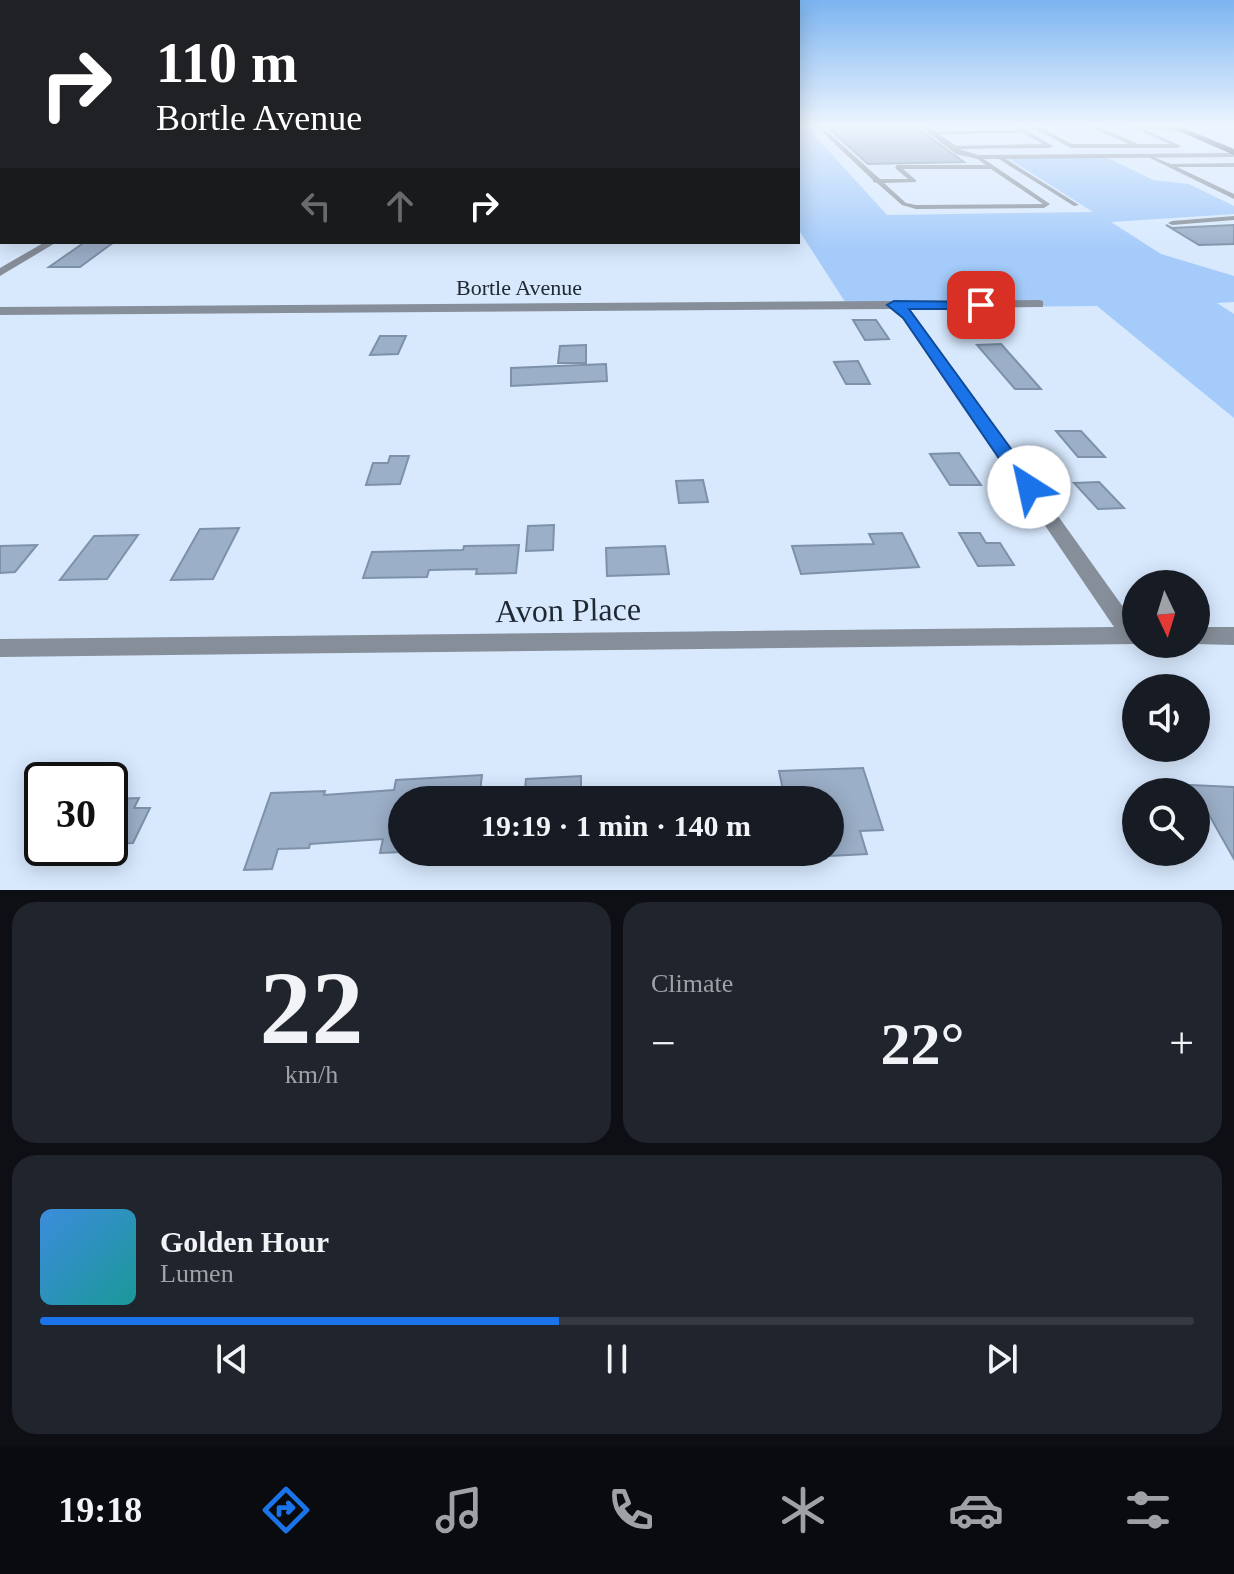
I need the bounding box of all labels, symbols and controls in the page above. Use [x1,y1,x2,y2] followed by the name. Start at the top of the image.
[24,32,128,136] icon: right
[156,32,298,94] text: 110 m
[156,98,362,138] text: Bortle Avenue
[294,184,338,228] icon: left
[378,184,422,228] icon: ahead
[462,184,506,228] icon: right
[947,271,1015,339] pin
[456,275,582,300] street label: Bortle Avenue
[959,283,1003,327] icon: arrive
[987,445,1071,529] position arrow
[1122,570,1210,658] north arrow
[1122,570,1210,866] map controls
[495,591,641,629] street label: Avon Place
[1122,674,1210,762] button: sound
[24,762,128,866] speed limit sign: 30
[1122,778,1210,866] button: search
[481,809,751,842] text: 19:19 · 1 min · 140 m
[260,950,364,1065] text: 22
[651,969,733,998] text: Climate
[881,1011,965,1077] text: 22°
[651,1019,676,1068] text: −
[1169,1019,1194,1068] text: +
[285,1060,338,1089] text: km/h
[160,1225,329,1258] text: Golden Hour
[160,1259,234,1288] text: Lumen
[210,1337,254,1381] icon: previous
[595,1337,639,1381] icon: pause
[980,1337,1024,1381] icon: next
[258,1482,314,1538] icon: directions
[431,1482,487,1538] icon: music
[603,1482,659,1538] icon: phone
[775,1482,831,1538] icon: climate
[948,1482,1004,1538] icon: car
[1120,1482,1176,1538] icon: filters
[58,1490,142,1530] text: 19:18

